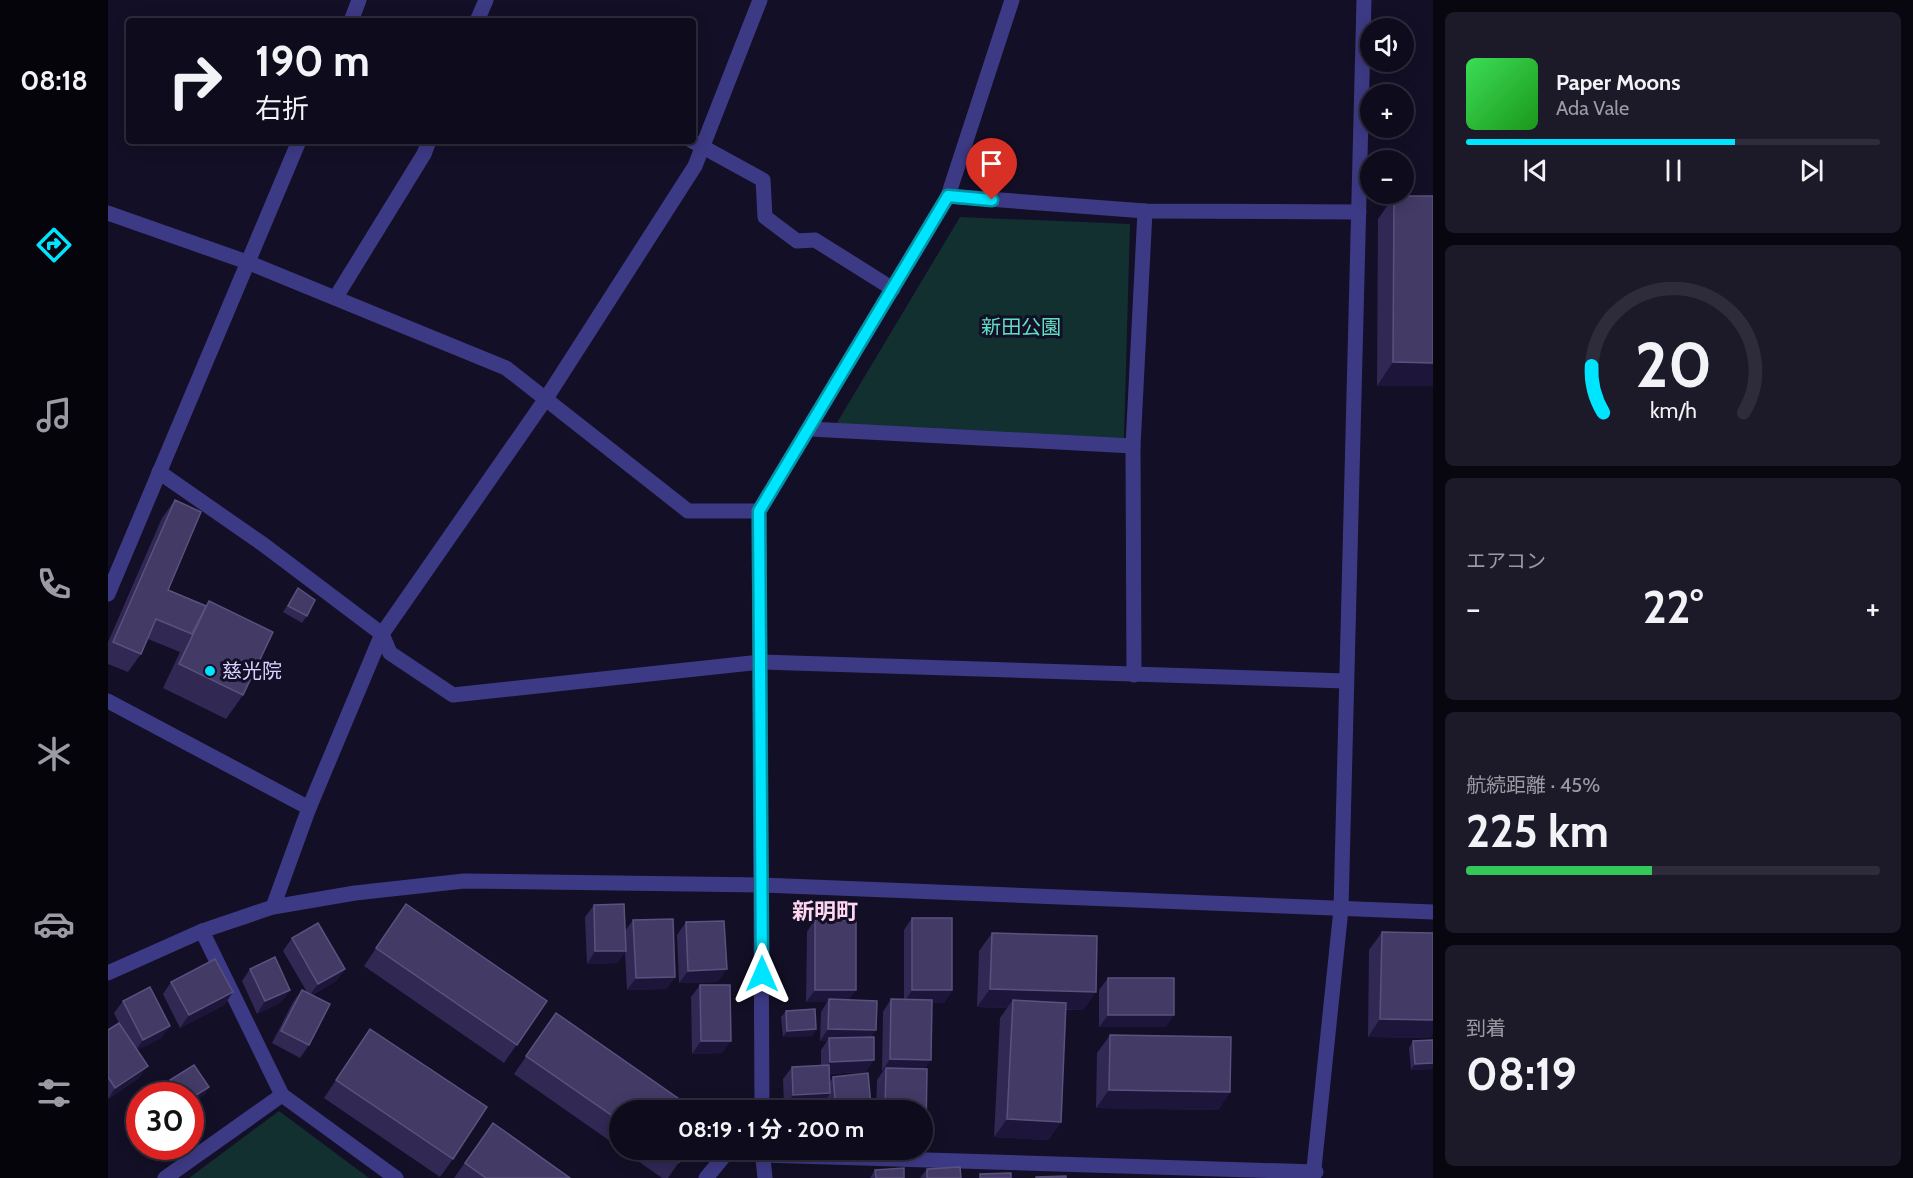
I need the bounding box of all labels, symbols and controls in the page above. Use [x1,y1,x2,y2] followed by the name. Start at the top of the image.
[1360,18,1414,204] map controls
[1360,18,1414,72] button: sound
[255,35,370,87] text: 190 m
[156,42,234,120] icon: right
[20,64,88,97] text: 08:18
[1556,69,1680,96] text: Paper Moons
[1360,84,1414,138] button: +
[255,92,309,125] text: 右折
[1556,96,1629,120] text: Ada Vale
[966,138,1017,200] pin
[975,147,1008,180] icon: arrive
[1360,150,1414,204] button: −
[1519,154,1552,187] icon: previous
[1657,154,1690,187] icon: pause
[1795,154,1828,187] icon: next
[33,224,75,266] icon: directions
[981,315,1061,339] park label: 新田公園
[1634,327,1712,403] text: 20
[33,394,75,436] icon: music
[1650,397,1696,423] text: km/h
[1466,549,1546,573] text: エアコン
[33,563,75,605] icon: phone
[1643,580,1703,634] text: 22°
[1466,588,1481,628] text: −
[1865,588,1880,628] text: +
[222,659,282,683] place label: 慈光院
[203,664,217,678] marker: 慈光院
[33,733,75,775] icon: climate
[1466,773,1600,797] text: 航続距離 · 45%
[1466,804,1609,858] text: 225 km
[792,898,858,925] district label: 新明町
[33,903,75,945] icon: car
[730,942,794,1006] position arrow
[1466,1016,1506,1040] text: 到着
[1466,1047,1577,1101] text: 08:19
[33,1072,75,1114] icon: filters
[126,1082,204,1160] speed limit sign: 30
[678,1116,864,1143] text: 08:19 · 1 分 · 200 m

